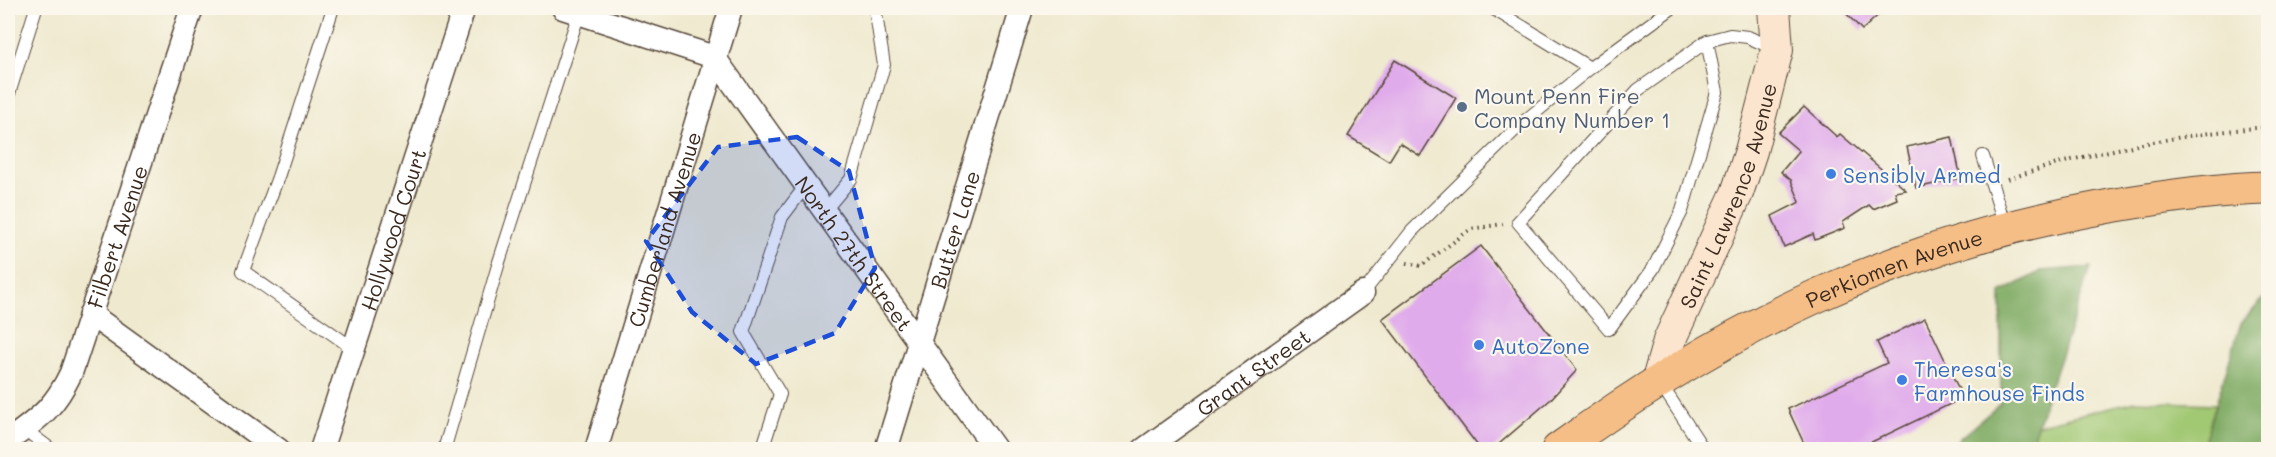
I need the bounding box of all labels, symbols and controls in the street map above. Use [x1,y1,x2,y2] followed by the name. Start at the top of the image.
[1673,80,1782,312] street label: Saint Lawrence Avenue
[1474,82,1670,133] place label: Mount Penn Fire Company Number 1
[1455,100,1469,114] marker: Mount Penn Fire Company Number 1
[621,128,706,330] street label: Cumberland Avenue
[354,145,431,314] street label: Hollywood Court
[80,161,153,311] street label: Filbert Avenue
[1843,161,2001,188] place label: Sensibly Armed
[923,167,985,292] street label: Butter Lane
[1824,167,1838,181] marker: Sensibly Armed
[790,170,919,336] street label: North 27th Street
[1801,222,1985,313] street label: Perkiomen Avenue
[1191,322,1315,421] street label: Grant Street
[1491,332,1590,359] place label: AutoZone
[1472,338,1486,352] marker: AutoZone
[1914,355,2085,406] place label: Theresa's Farmhouse Finds
[1895,373,1909,387] marker: Theresa's Farmhouse Finds

